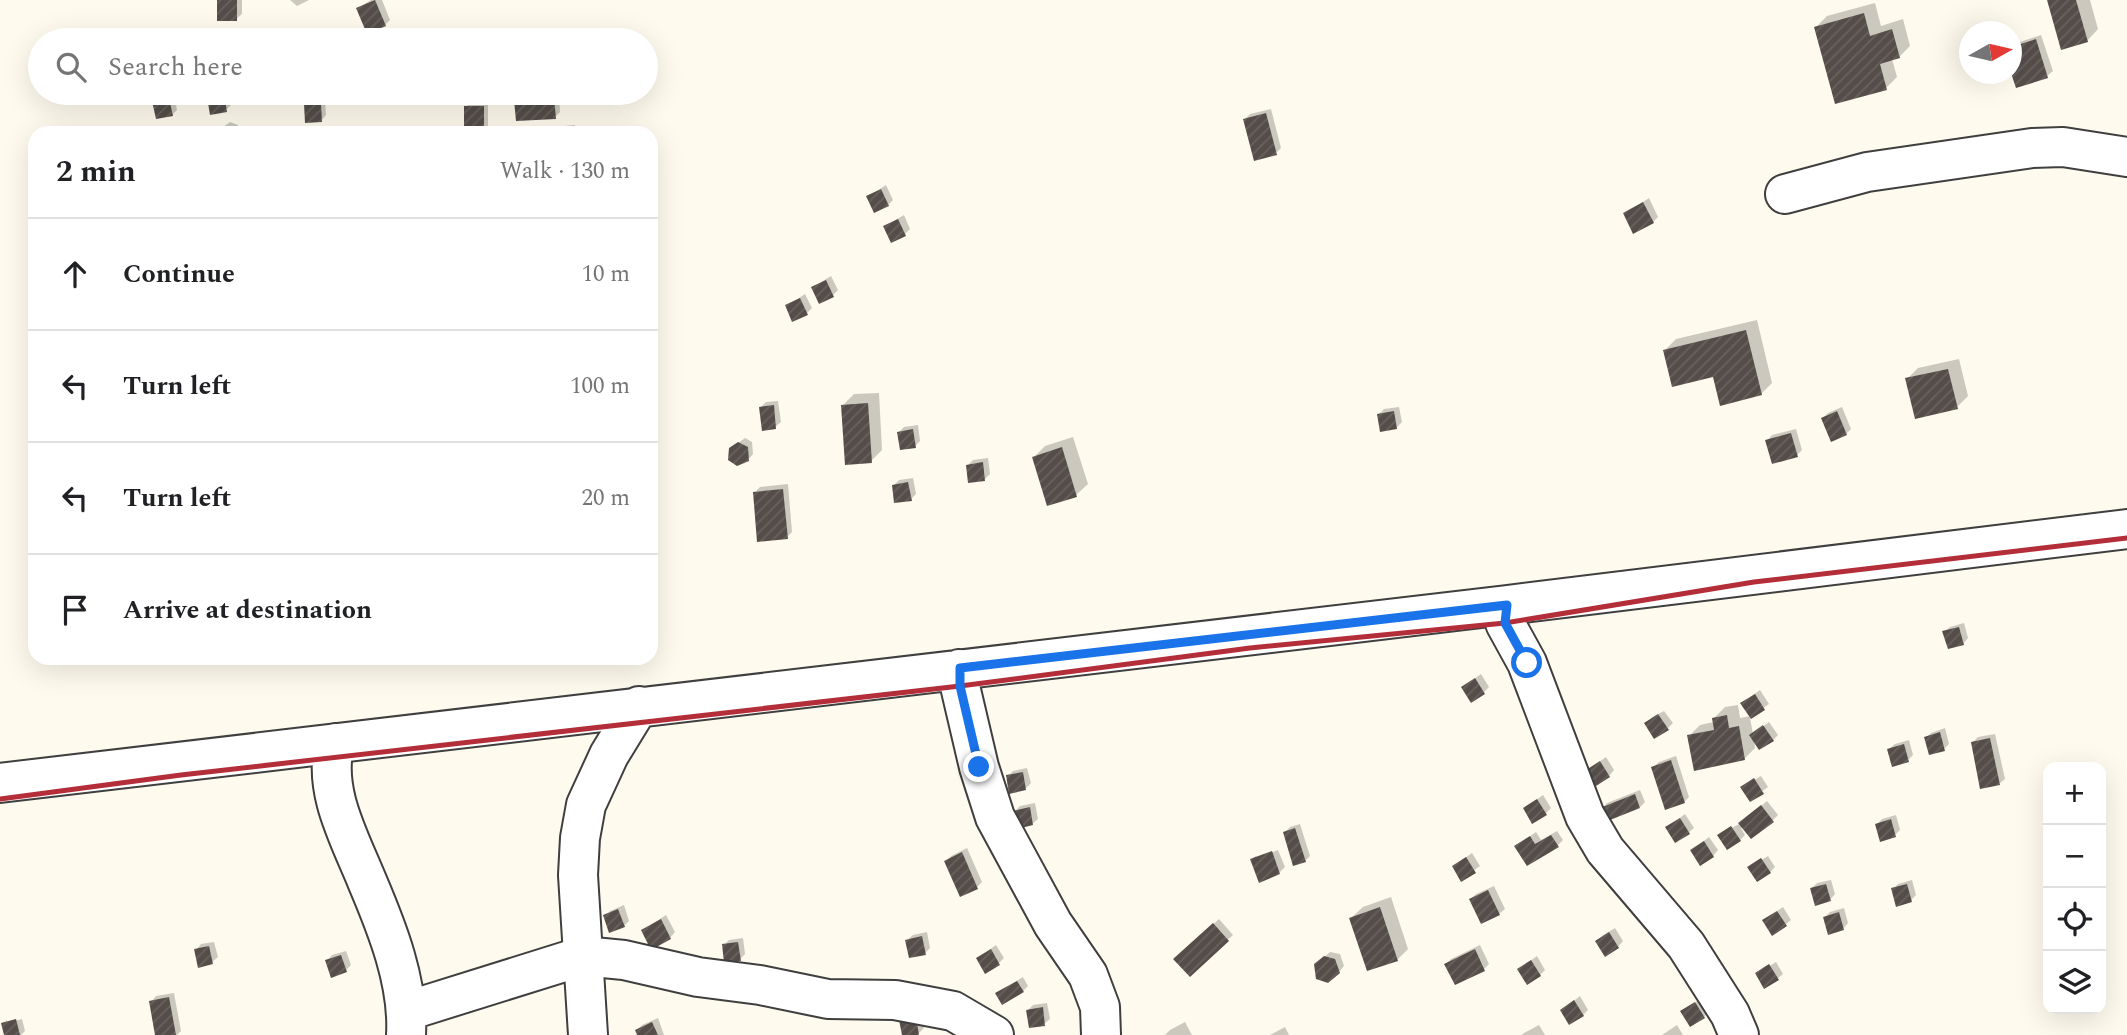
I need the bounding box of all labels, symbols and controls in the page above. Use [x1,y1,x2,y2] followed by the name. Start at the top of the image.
[1959,21,2022,84] north arrow
[28,28,658,105] search box
[108,47,243,87] text: Search here
[52,48,90,86] icon: search
[56,149,136,195] text: 2 min
[500,154,630,189] text: Walk · 130 m
[123,254,235,294] text: Continue
[56,255,94,293] icon: ahead
[581,257,630,292] text: 10 m
[123,366,231,406] text: Turn left
[56,367,94,405] icon: left
[570,369,630,404] text: 100 m
[123,478,231,518] text: Turn left
[56,479,94,517] icon: left
[581,481,630,516] text: 20 m
[123,590,372,630] text: Arrive at destination
[56,591,94,629] icon: arrive
[1511,647,1542,678] route start
[963,751,994,782] route end
[2043,762,2106,1014] map controls
[2043,762,2106,825] button: +
[2043,825,2106,888] button: −
[2043,888,2106,951] button: locate
[2043,951,2106,1014] button: layers

